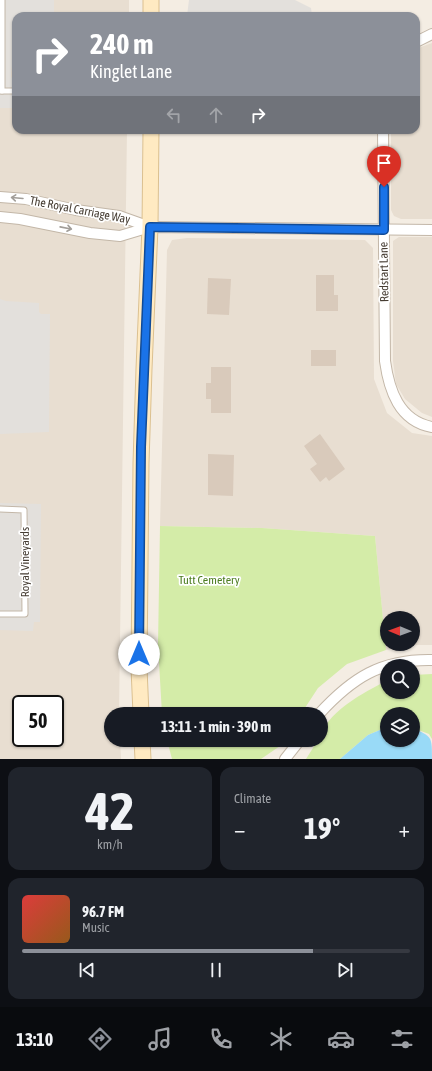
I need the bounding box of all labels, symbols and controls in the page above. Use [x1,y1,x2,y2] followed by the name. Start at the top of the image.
[24,28,76,80] icon: right
[90,28,153,60] text: 240 m
[90,61,172,82] text: Kinglet Lane
[163,104,185,126] icon: left
[205,104,227,126] icon: ahead
[247,104,269,126] icon: right
[367,146,401,187] pin
[373,152,395,174] icon: arrive
[29,193,131,227] street label: The Royal Carriage Way
[11,195,24,202] one-way arrow
[59,224,72,232] one-way arrow
[376,242,392,302] street label: Redstart Lane
[18,527,32,597] street label: Royal Vineyards
[178,573,240,587] park label: Tutt Cemetery
[380,611,420,651] north arrow
[380,611,420,747] map controls
[118,633,160,675] position arrow
[380,659,420,699] button: search
[12,695,64,747] speed limit sign: 50
[380,707,420,747] button: layers
[161,718,271,735] text: 13:11 · 1 min · 390 m
[86,781,134,841] text: 42
[234,791,271,806] text: Climate
[304,811,340,845] text: 19°
[234,816,245,842] text: −
[399,816,410,842] text: +
[97,837,123,852] text: km/h
[82,903,124,920] text: 96.7 FM
[82,920,109,935] text: Music
[76,959,98,981] icon: previous
[205,959,227,981] icon: pause
[334,959,356,981] icon: next
[86,1025,114,1053] icon: directions
[146,1025,174,1053] icon: music
[207,1025,235,1053] icon: phone
[267,1025,295,1053] icon: climate
[327,1025,355,1053] icon: car
[388,1025,416,1053] icon: filters
[16,1029,53,1050] text: 13:10

